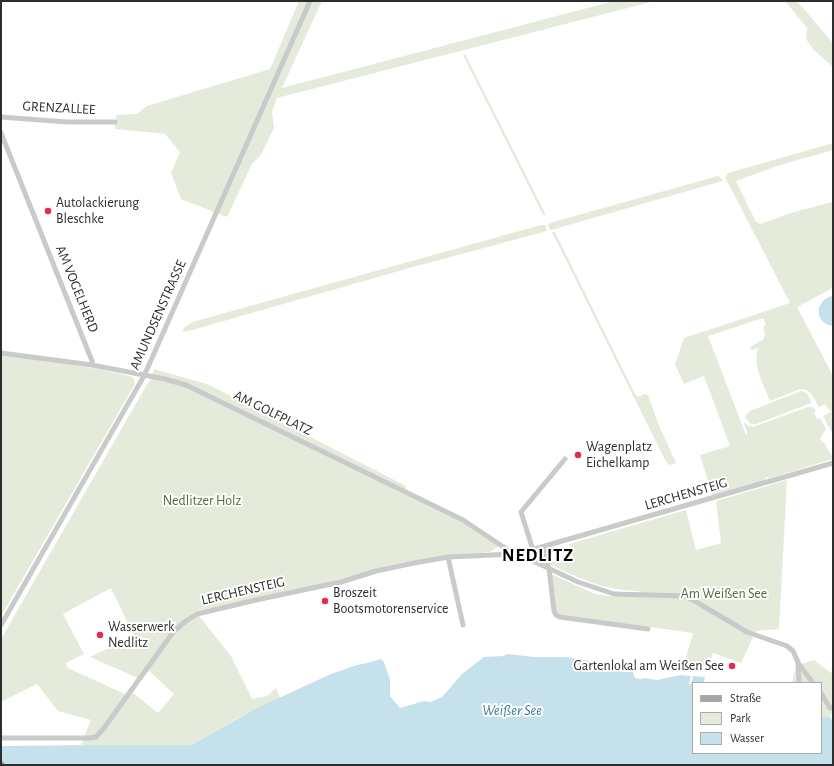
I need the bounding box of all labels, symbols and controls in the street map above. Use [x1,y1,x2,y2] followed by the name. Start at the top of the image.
[22,98,96,118] street label: GRENZALLEE
[56,195,139,228] place label: Autolackierung Bleschke
[43,206,53,216] marker: Autolackierung Bleschke
[52,243,102,335] street label: AM VOGELHERD
[126,257,190,373] street label: AMUNDSENSTRASSE
[231,387,315,439] street label: AM GOLFPLATZ
[586,439,652,472] place label: Wagenplatz Eichelkamp
[573,450,583,460] marker: Wagenplatz Eichelkamp
[643,474,729,514] street label: LERCHENSTEIG
[163,493,241,509] park label: Nedlitzer Holz
[502,545,574,567] district label: NEDLITZ
[200,573,286,609] street label: LERCHENSTEIG
[333,585,449,618] place label: Broszeit Bootsmotorenservice
[681,586,767,602] park label: Am Weißen See
[320,596,330,606] marker: Broszeit Bootsmotorenservice
[108,619,174,652] place label: Wasserwerk Nedlitz
[95,630,105,640] marker: Wasserwerk Nedlitz
[574,658,724,674] place label: Gartenlokal am Weißen See
[727,661,737,671] marker: Gartenlokal am Weißen See
[692,682,822,754] legend
[730,692,761,704] text: Straße
[482,701,542,719] water label: Weißer See
[730,712,751,724] text: Park
[730,732,764,744] text: Wasser

